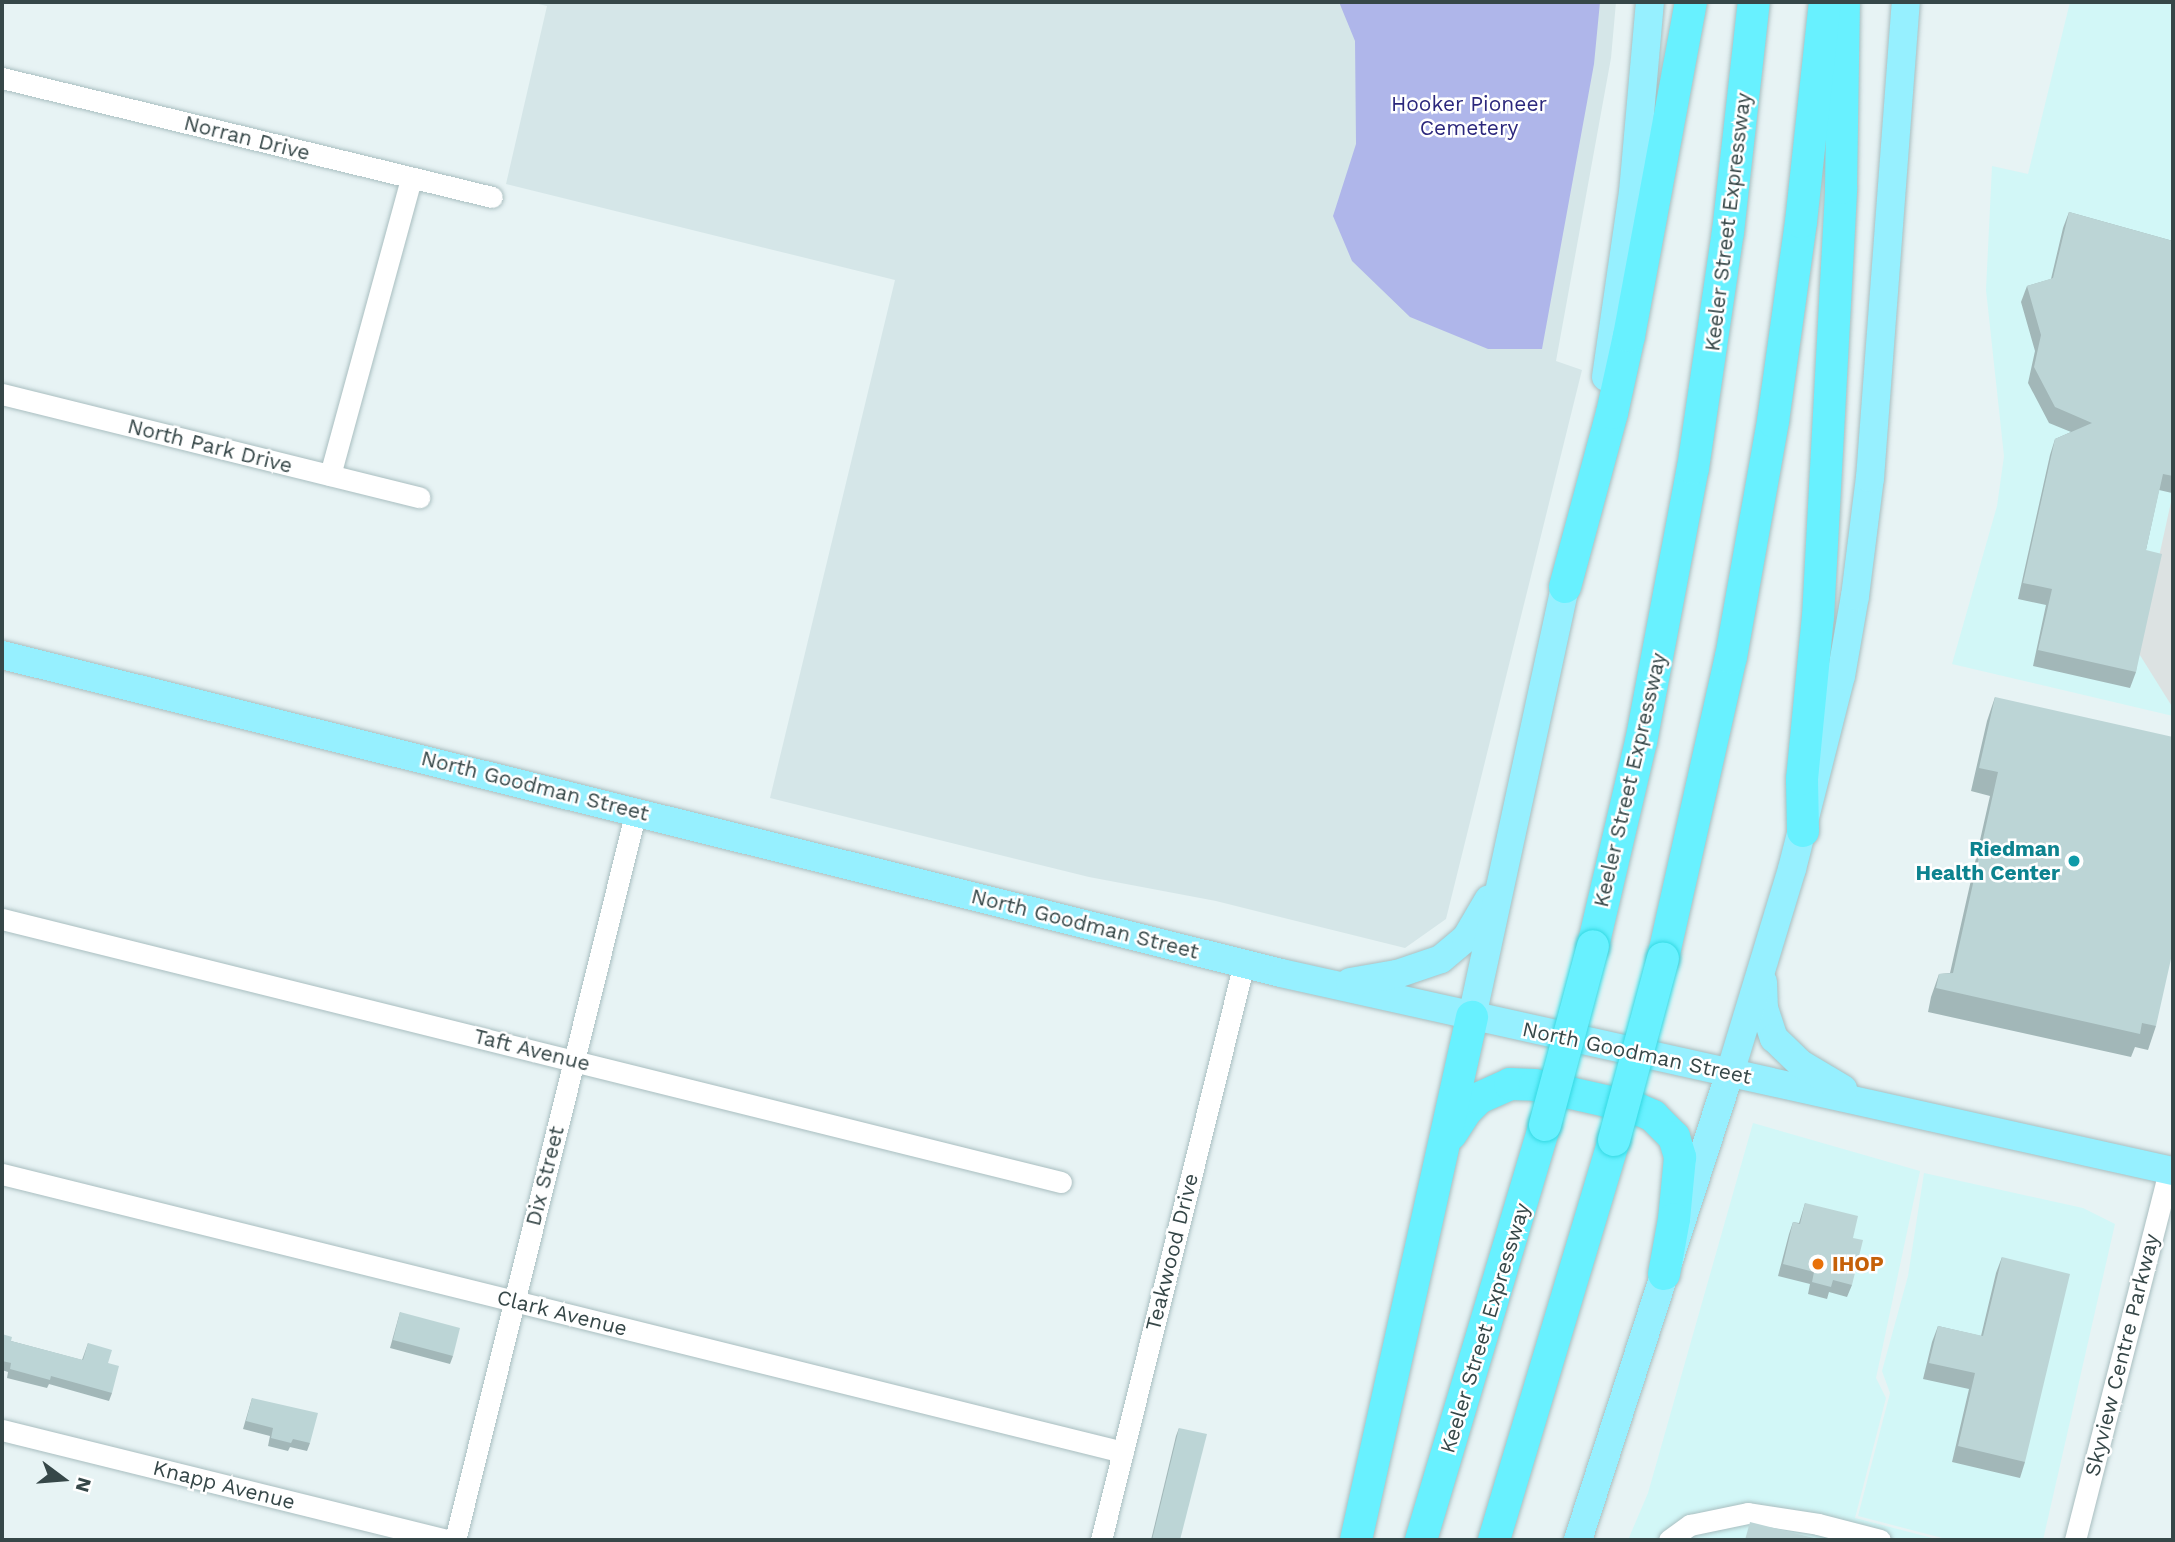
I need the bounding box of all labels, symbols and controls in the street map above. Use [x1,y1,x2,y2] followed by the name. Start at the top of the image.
[1391,91,1547,141] park label: Hooker Pioneer Cemetery
[1700,91,1756,353] street label: Keeler Street Expressway
[181,110,313,166] street label: Norran Drive
[125,413,295,479] street label: North Park Drive
[1588,650,1672,910] street label: Keeler Street Expressway
[419,746,651,826] street label: North Goodman Street
[1915,836,2060,886] place label: Riedman Health Center
[2066,853,2082,869] marker: Riedman Health Center
[969,884,1201,964] street label: North Goodman Street
[1520,1016,1754,1090] street label: North Goodman Street
[471,1023,593,1077] street label: Taft Avenue
[520,1123,570,1229] street label: Dix Street
[1140,1171,1204,1333] street label: Teakwood Drive
[1435,1200,1535,1456] street label: Keeler Street Expressway
[2080,1231,2164,1479] street label: Skyview Centre Parkway
[1832,1251,1884,1277] place label: IHOP
[1810,1256,1826,1272] marker: IHOP
[494,1284,630,1342] street label: Clark Avenue
[28,1444,98,1514] north arrow
[150,1455,298,1515] street label: Knapp Avenue
[71,1475,97,1495] text: N

